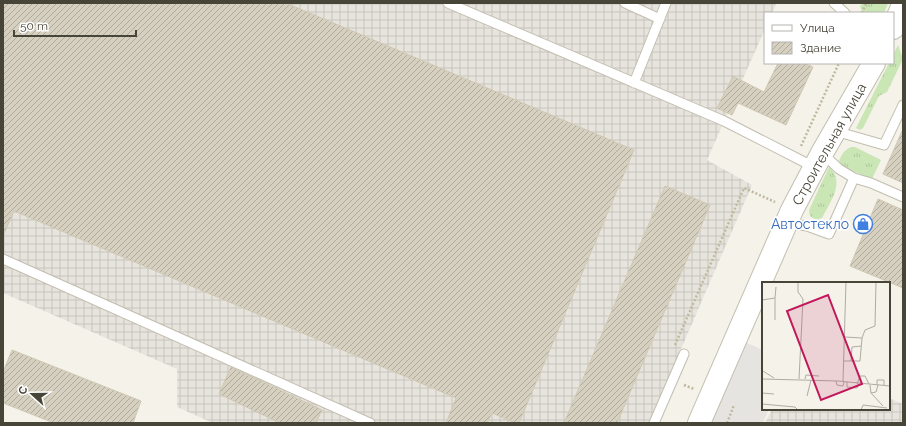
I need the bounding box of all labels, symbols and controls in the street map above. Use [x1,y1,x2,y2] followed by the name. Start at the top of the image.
[14,12,136,38] scale bar
[764,12,894,64] legend
[20,19,48,33] text: 50 m
[800,21,835,35] text: Улица
[800,41,841,55] text: Здание
[789,80,869,208] street label: Строительная улица
[852,213,874,235] shop icon: Автостекло
[771,216,849,232] place label: Автостекло
[762,282,890,410] inset map
[12,374,52,414] north arrow
[16,384,31,396] text: С

